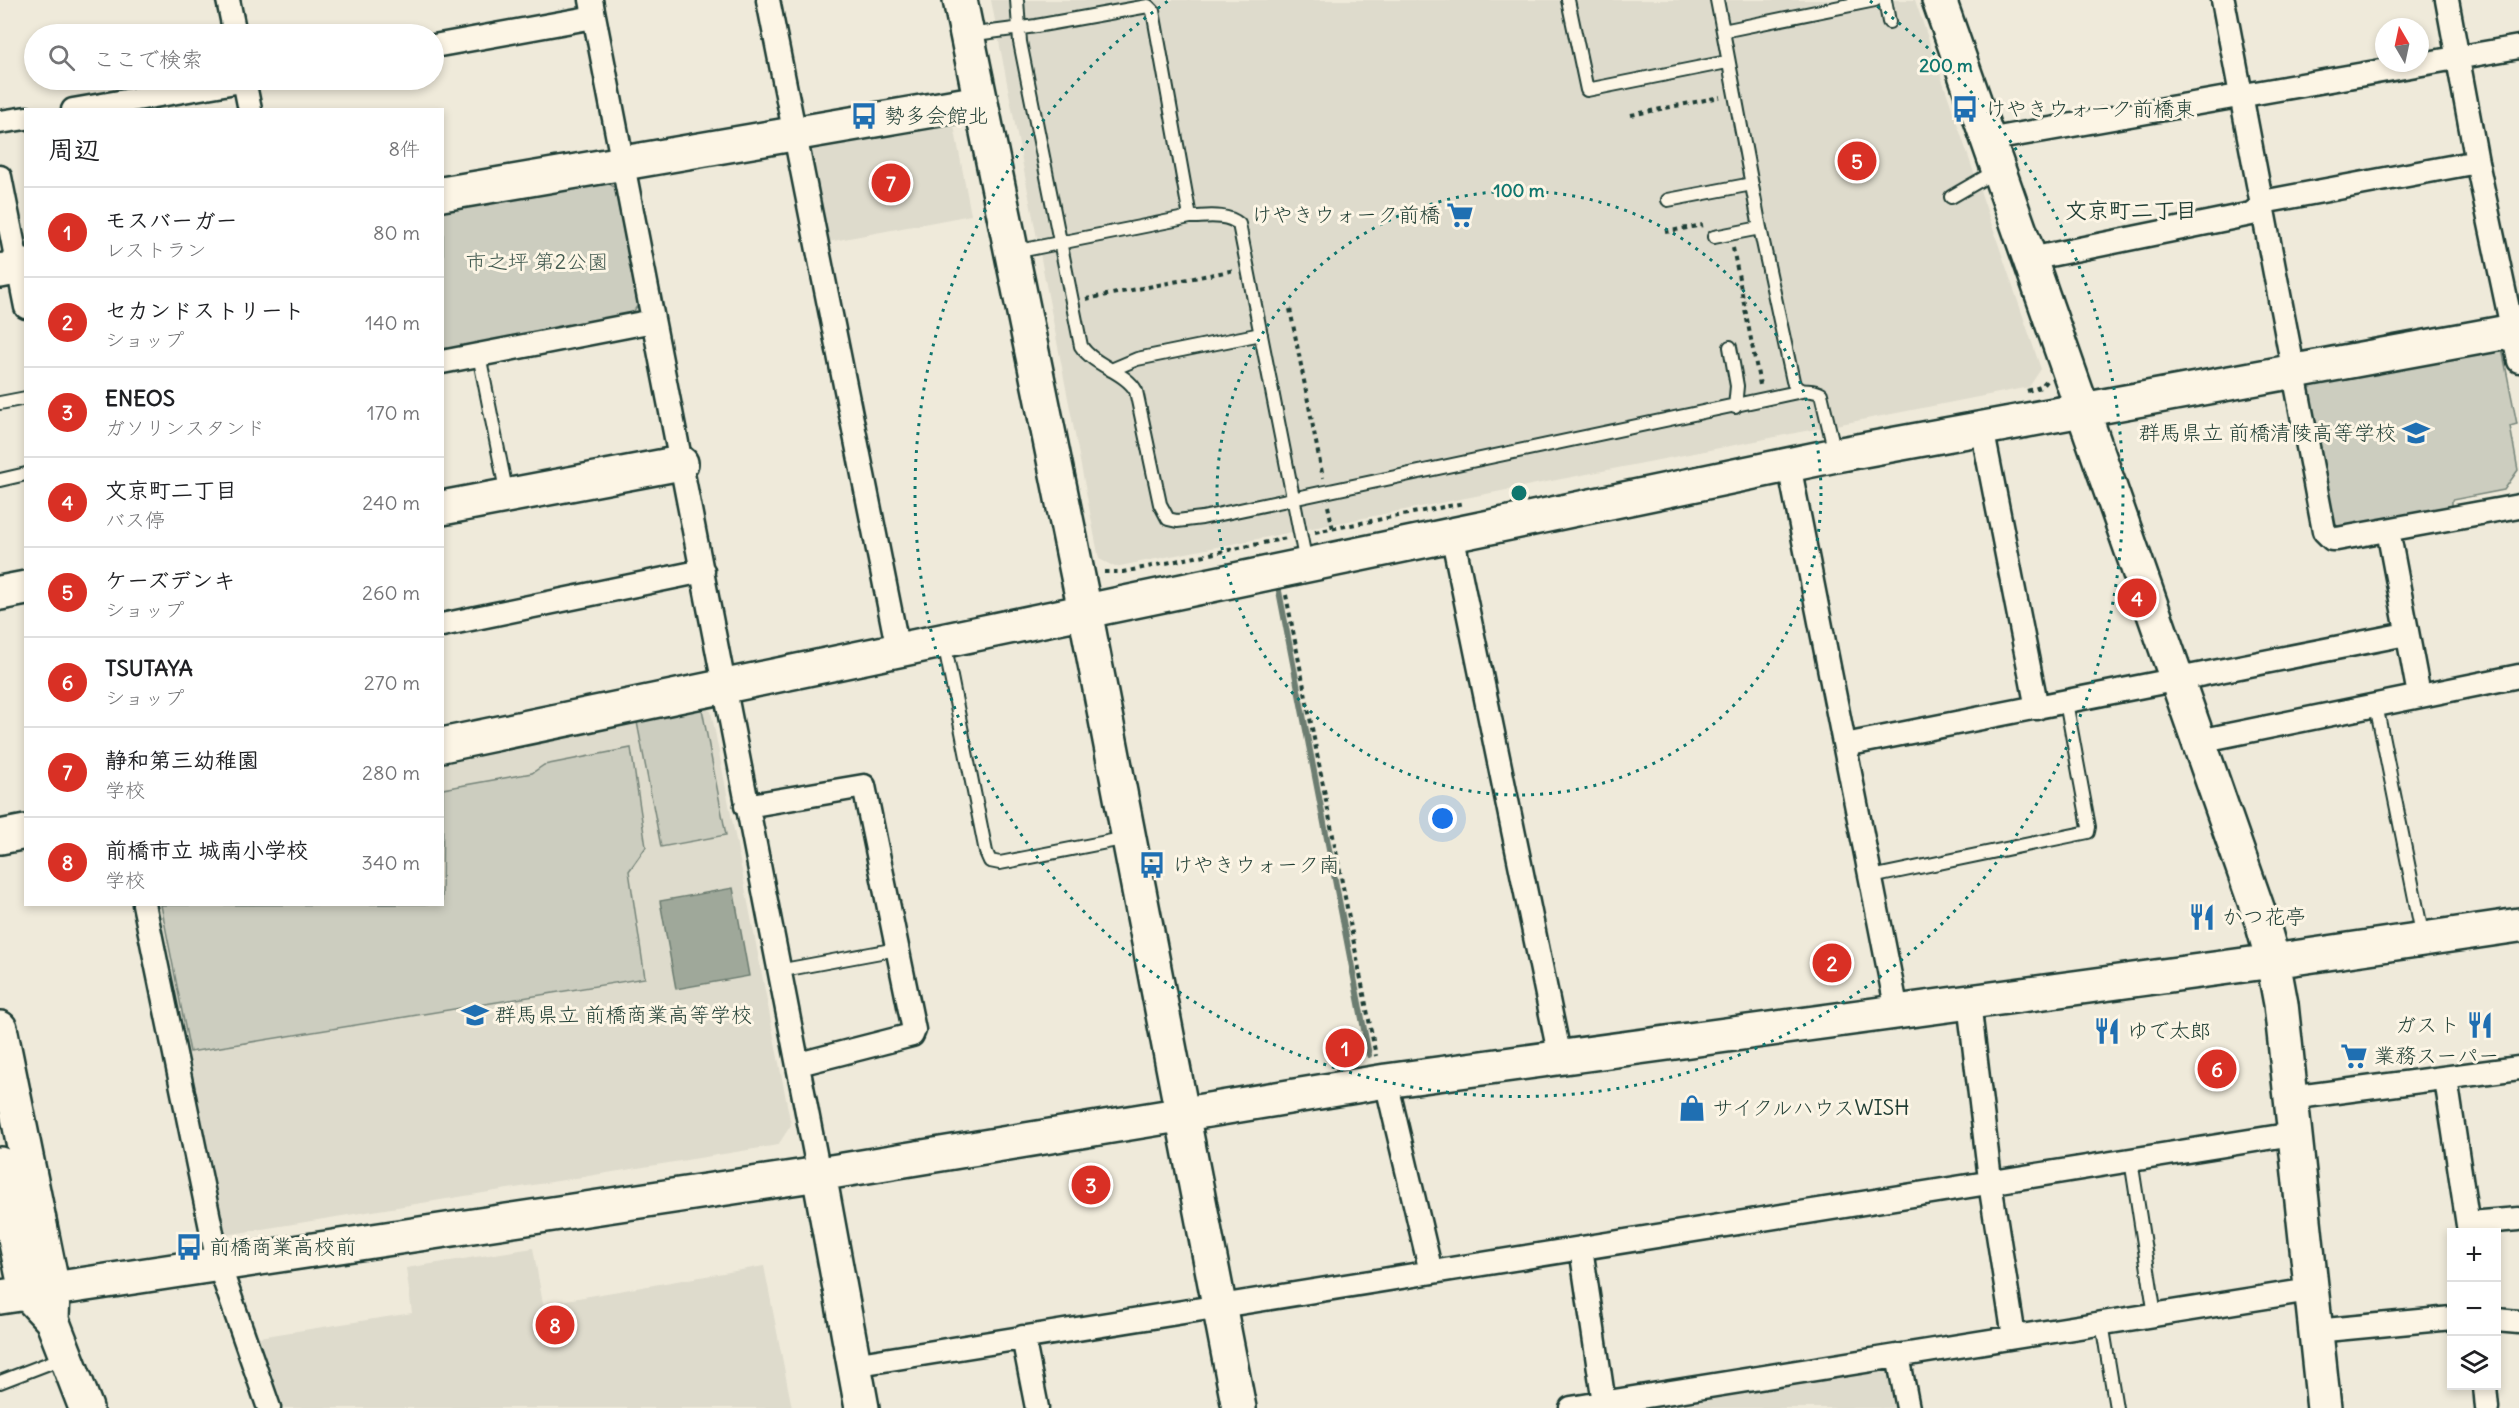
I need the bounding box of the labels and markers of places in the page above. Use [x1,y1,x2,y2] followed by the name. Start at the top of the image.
[1950,94,1980,124] bus stop icon: けやきウォーク前橋東
[1985,95,2195,122] place label: けやきウォーク前橋東
[849,101,879,131] bus stop icon: 勢多会館北
[884,102,989,129] place label: 勢多会館北
[1838,138,1876,184] pin: 5
[872,160,910,206] pin: 7
[1445,200,1475,230] supermarket icon: けやきウォーク前橋
[1251,201,1440,228] place label: けやきウォーク前橋
[2401,418,2431,448] school or university icon: 群馬県立 前橋清陵高等学校
[2139,419,2396,446] place label: 群馬県立 前橋清陵高等学校
[1509,483,1529,503] centre of rings
[2118,576,2156,620] pin: 4
[1137,850,1167,880] bus stop icon: けやきウォーク南
[1172,851,1340,878] place label: けやきウォーク南
[2187,902,2217,932] restaurant icon: かつ花亭
[2222,903,2306,930] place label: かつ花亭
[1812,940,1852,986] pin: 2
[460,1000,490,1030] school or university icon: 群馬県立 前橋商業高等学校
[495,1001,752,1028] place label: 群馬県立 前橋商業高等学校
[2465,1010,2495,1040] restaurant icon: ガスト
[2395,1011,2460,1038] place label: ガスト
[2092,1016,2122,1046] restaurant icon: ゆで太郎
[2127,1017,2211,1044] place label: ゆで太郎
[1326,1026,1364,1070] pin: 1
[2339,1041,2369,1071] supermarket icon: 業務スーパー
[2374,1042,2499,1069] place label: 業務スーパー
[2198,1046,2236,1092] pin: 6
[1677,1093,1707,1123] shop icon: サイクルハウスWISH
[1712,1094,1909,1121] place label: サイクルハウスWISH
[1072,1162,1110,1208] pin: 3
[174,1232,204,1262] bus stop icon: 前橋商業高校前
[209,1233,356,1260] place label: 前橋商業高校前
[536,1302,574,1348] pin: 8

